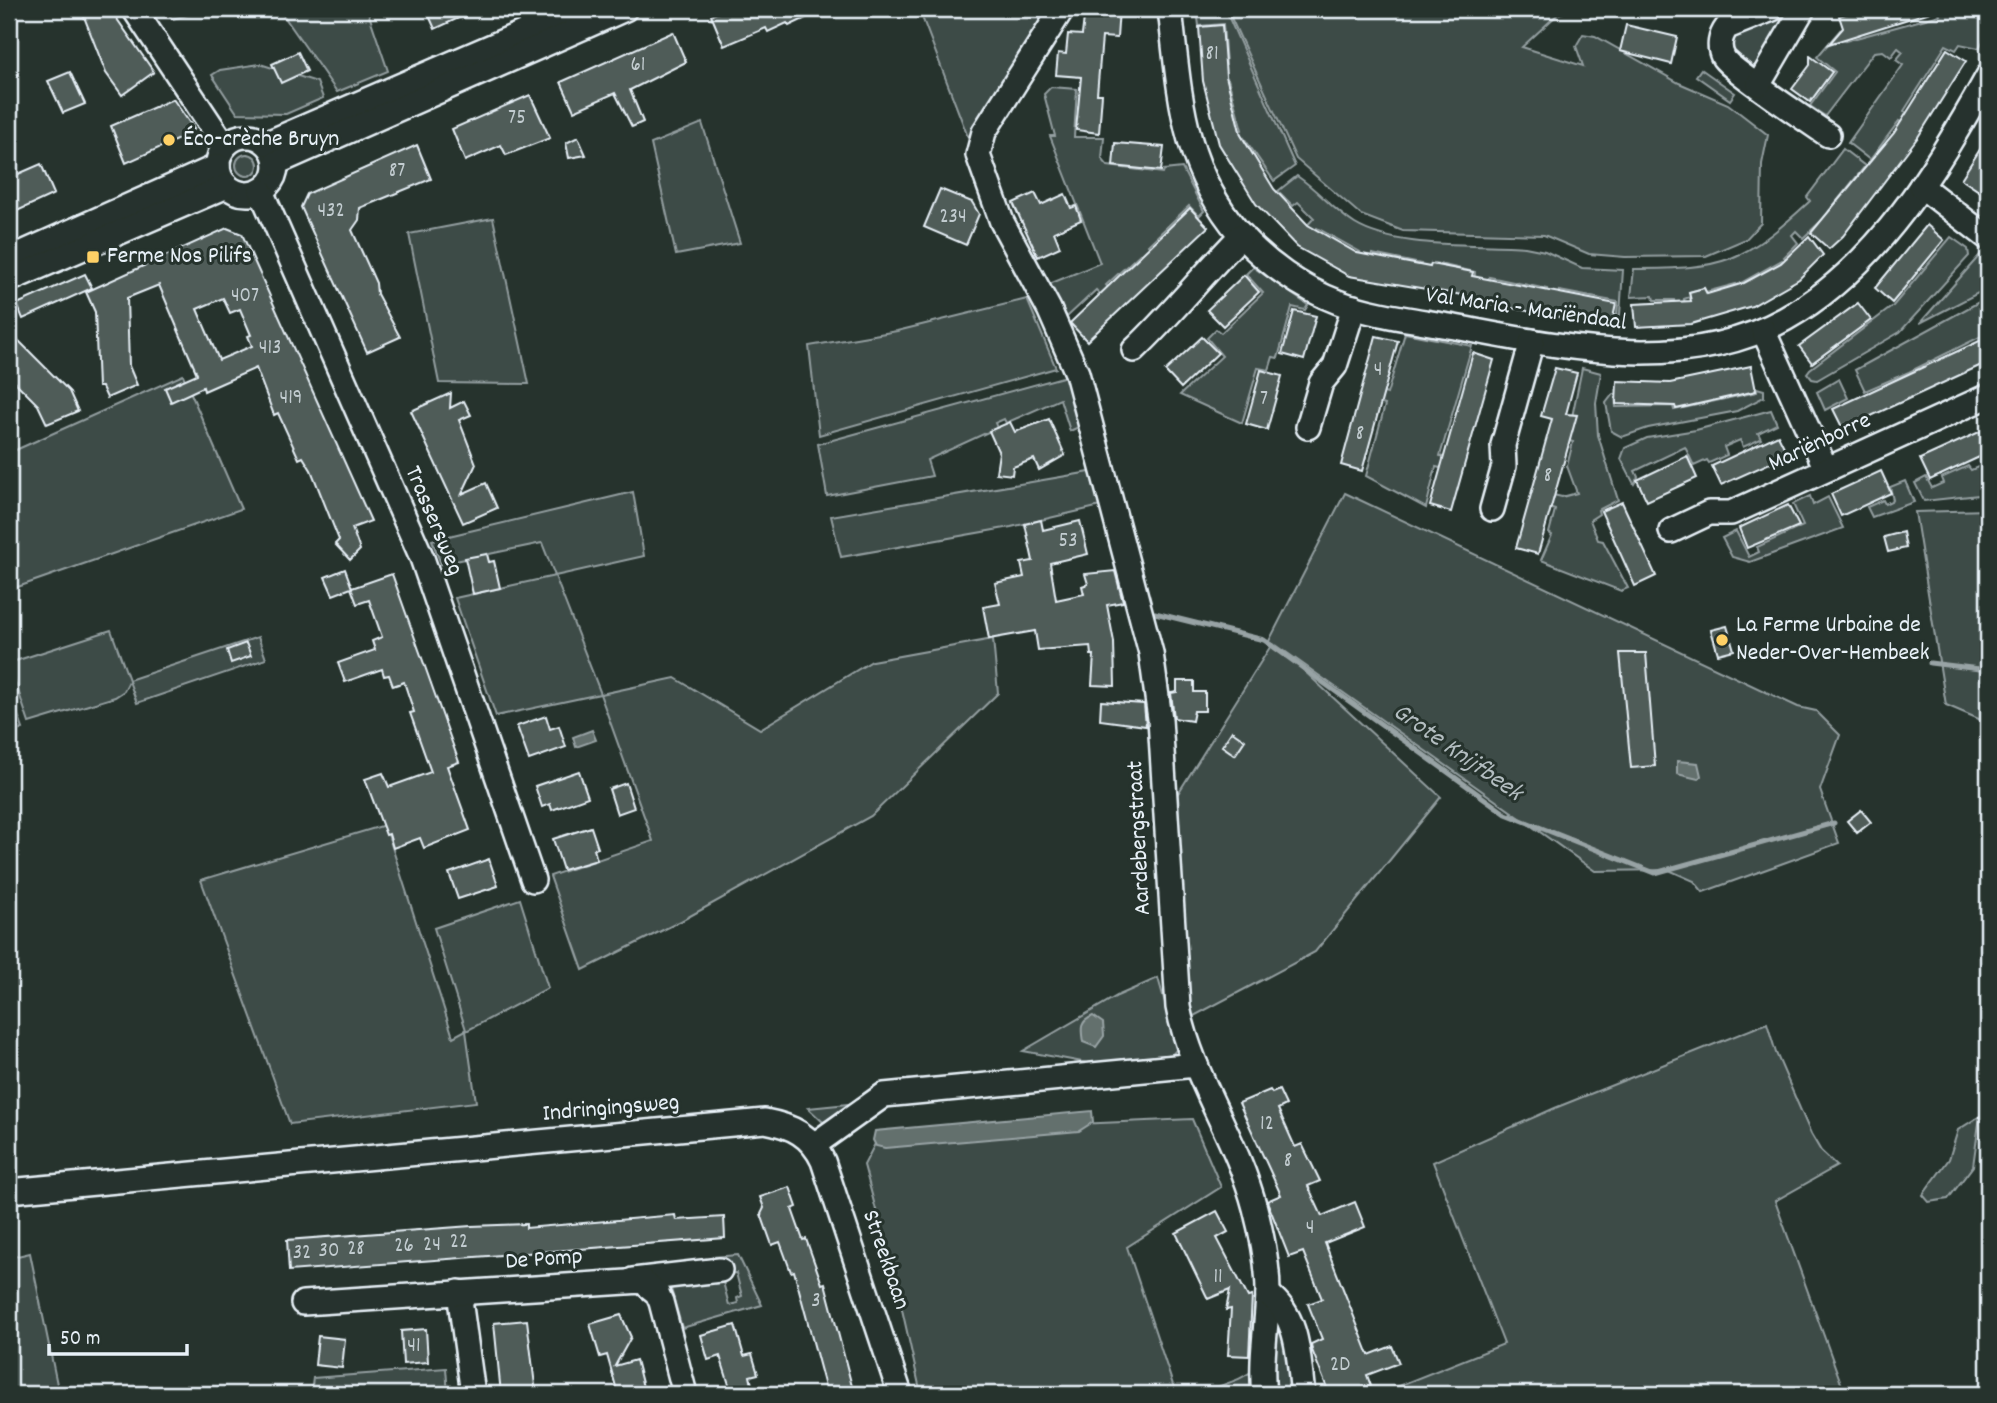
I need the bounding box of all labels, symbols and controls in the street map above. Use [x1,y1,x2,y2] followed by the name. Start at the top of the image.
[1205,40,1219,70] house number: 81
[631,51,645,81] house number: 61
[508,104,526,134] house number: 75
[183,123,339,157] place label: Éco-crèche Bruyn
[161,132,177,148] marker: Éco-crèche Bruyn
[389,157,405,187] house number: 87
[317,197,345,227] house number: 432
[939,203,967,233] house number: 234
[107,240,252,274] place label: Ferme Nos Pilifs
[85,249,101,265] marker: Ferme Nos Pilifs
[1423,279,1629,341] street label: Val Maria - Mariëndaal
[231,282,259,312] house number: 407
[259,334,281,364] house number: 413
[1374,356,1382,386] house number: 4
[280,384,302,414] house number: 419
[1260,385,1268,415] house number: 7
[1763,404,1877,482] street label: Mariënborre
[1356,420,1364,450] house number: 8
[395,461,471,581] street label: Trassersweg
[1544,462,1552,492] house number: 8
[1058,527,1078,557] house number: 53
[1736,609,1930,671] place label: La Ferme Urbaine de Neder-Over-Hembeek
[1714,632,1730,648] marker: La Ferme Urbaine de Neder-Over-Hembeek
[1385,695,1531,813] water label: Grote Knijfbeek
[1119,760,1161,916] street label: Aardebergstraat
[541,1086,681,1132] street label: Indringingsweg
[1260,1110,1274,1140] house number: 12
[1284,1147,1292,1177] house number: 8
[852,1206,918,1314] street label: Streekbaan
[1306,1214,1314,1244] house number: 4
[450,1228,468,1258] house number: 22
[423,1231,441,1261] house number: 24
[394,1232,414,1262] house number: 26
[347,1235,365,1265] house number: 28
[319,1237,339,1267] house number: 30
[293,1239,311,1269] house number: 32
[504,1240,584,1280] street label: De Pomp
[1213,1263,1223,1293] house number: 11
[811,1287,821,1317] house number: 3
[49,1312,187,1356] scale bar
[60,1325,100,1355] text: 50 m
[407,1332,421,1362] house number: 41
[1330,1351,1350,1381] house number: 2D

